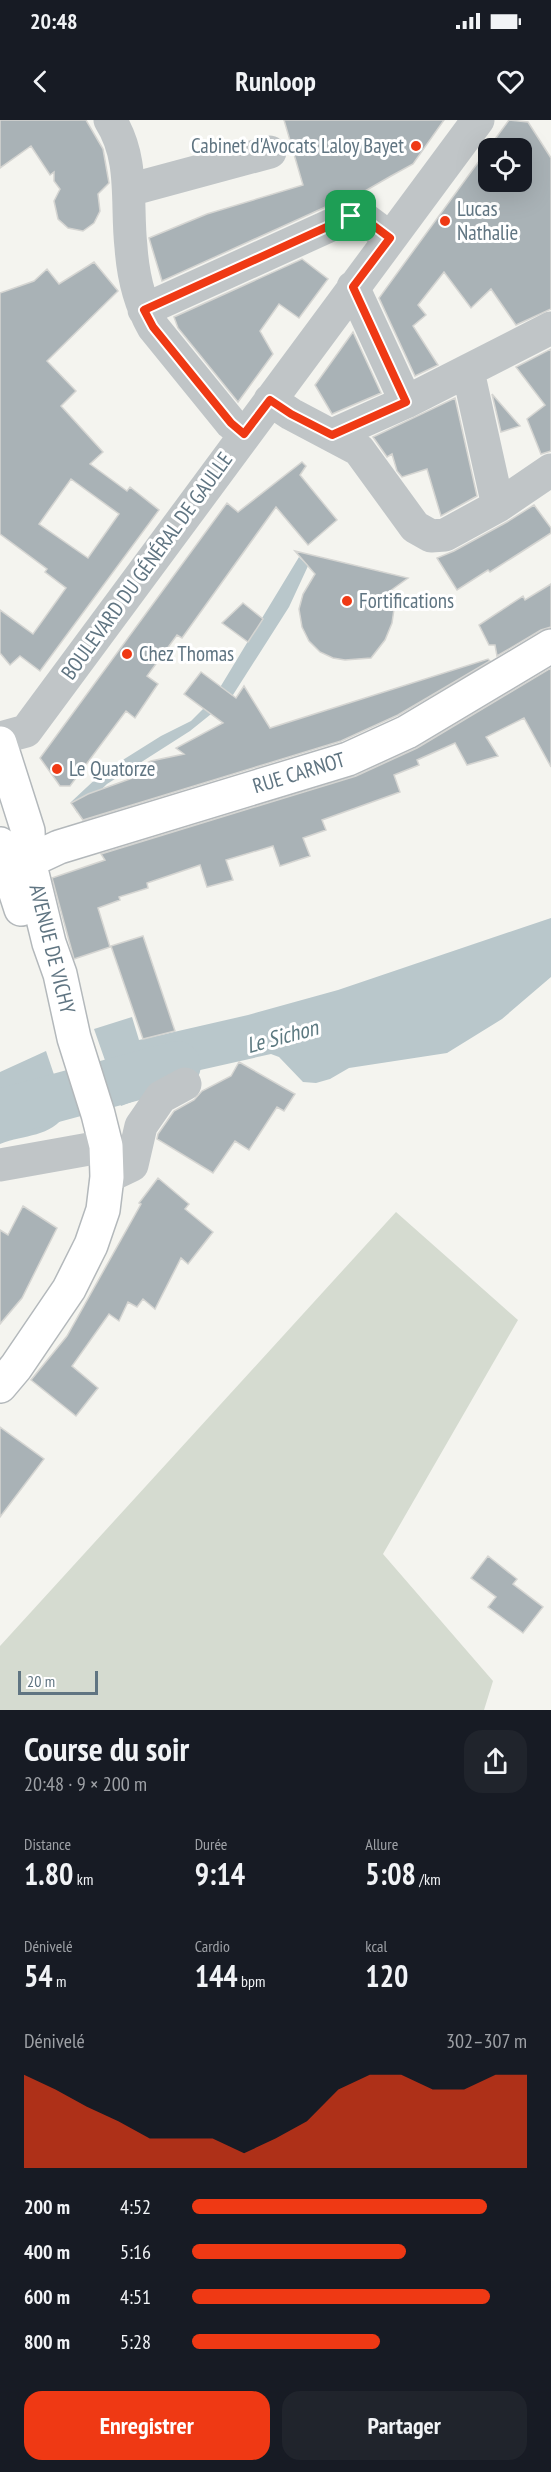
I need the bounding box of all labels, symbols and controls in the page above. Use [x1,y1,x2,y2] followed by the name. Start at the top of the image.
[30,7,78,35] text: 20:48
[235,64,316,98] text: Runloop
[24,65,57,98] icon: back
[494,65,527,98] icon: heart
[191,132,404,159] place label: Cabinet d'Avocats Laloy Bayet
[478,138,532,192] map controls
[478,138,532,192] button: locate
[409,139,423,153] marker: Cabinet d'Avocats Laloy Bayet
[325,190,376,241] pin
[457,195,518,246] place label: Lucas Nathalie
[334,199,367,232] icon: arrive
[438,214,452,228] marker: Lucas Nathalie
[55,447,238,685] street label: BOULEVARD DU GÉNÉRAL DE GAULLE
[359,587,454,614] place label: Fortifications
[340,594,354,608] marker: Fortifications
[139,640,234,667] place label: Chez Thomas
[120,647,134,661] marker: Chez Thomas
[249,746,349,799] street label: RUE CARNOT
[69,755,155,782] place label: Le Quatorze
[50,762,64,776] marker: Le Quatorze
[23,881,82,1017] street label: AVENUE DE VICHY
[243,1013,322,1059] water label: Le Sichon
[18,1668,98,1696] scale bar
[27,1671,55,1691] text: 20 m
[24,1727,189,1770] text: Course du soir
[464,1730,527,1793] button: share
[24,1771,147,1797] text: 20:48 · 9 × 200 m
[24,1834,71,1854] text: Distance
[195,1834,227,1854] text: Durée
[365,1834,398,1854] text: Allure
[24,1854,73,1893] text: 1.80
[195,1854,245,1893] text: 9:14
[365,1854,416,1893] text: 5:08
[73,1869,93,1889] text: km
[416,1869,441,1889] text: /km
[24,1936,73,1956] text: Dénivelé
[195,1936,230,1956] text: Cardio
[365,1936,387,1956] text: kcal
[24,1956,53,1995] text: 54
[195,1956,238,1995] text: 144
[365,1956,408,1995] text: 120
[53,1971,67,1991] text: m
[238,1971,265,1991] text: bpm
[24,2028,85,2054] text: Dénivelé
[446,2028,527,2054] text: 302–307 m
[24,2194,70,2220] text: 200 m
[120,2194,151,2220] text: 4:52
[24,2239,70,2265] text: 400 m
[120,2239,151,2265] text: 5:16
[24,2284,70,2310] text: 600 m
[120,2284,151,2310] text: 4:51
[24,2329,70,2355] text: 800 m
[120,2329,151,2355] text: 5:28
[24,2391,270,2460] button: Enregistrer
[282,2391,527,2460] button: Partager

